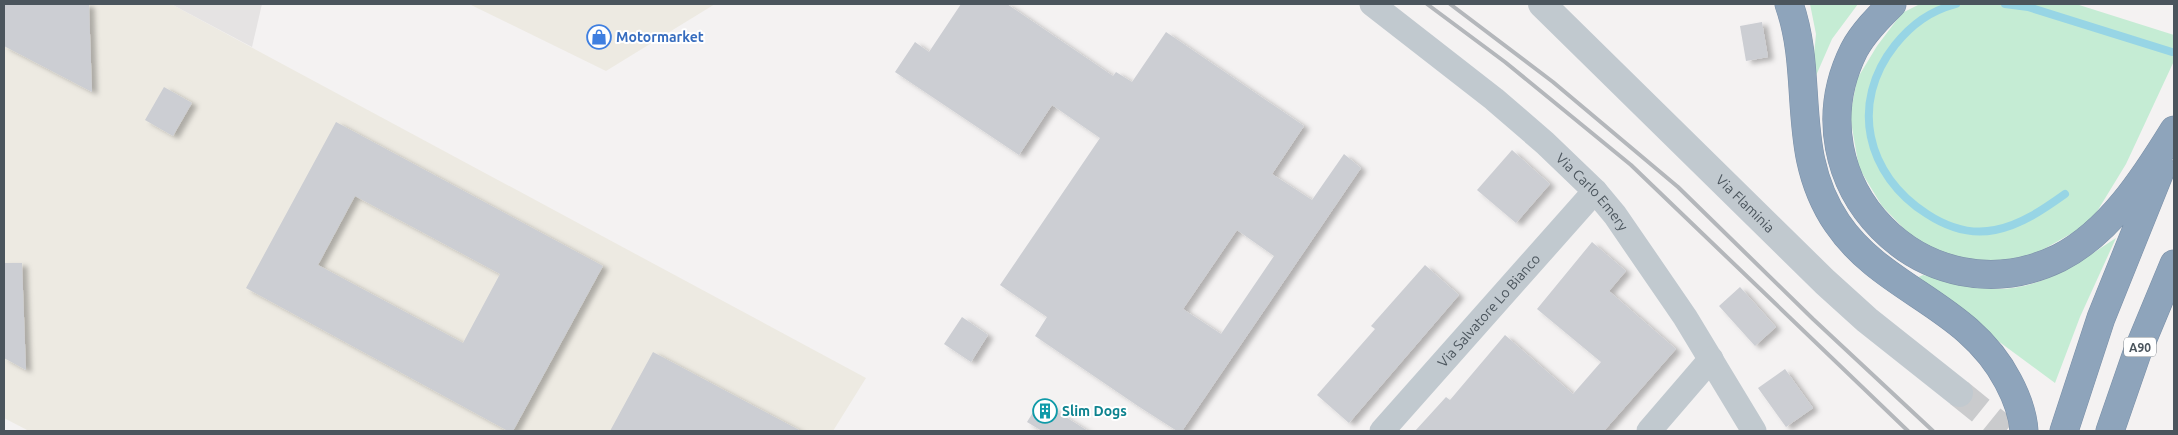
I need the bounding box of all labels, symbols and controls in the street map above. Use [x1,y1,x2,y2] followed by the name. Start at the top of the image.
[586,24,612,50] shop icon: Motormarket
[616,29,704,45] place label: Motormarket
[1553,150,1631,234] street label: Via Carlo Emery
[1713,172,1778,236] street label: Via Flaminia
[1434,251,1543,371] street label: Via Salvatore Lo Bianco
[2124,338,2156,357] road number: A90
[1032,398,1058,424] building icon: Slim Dogs
[1062,403,1127,419] place label: Slim Dogs

